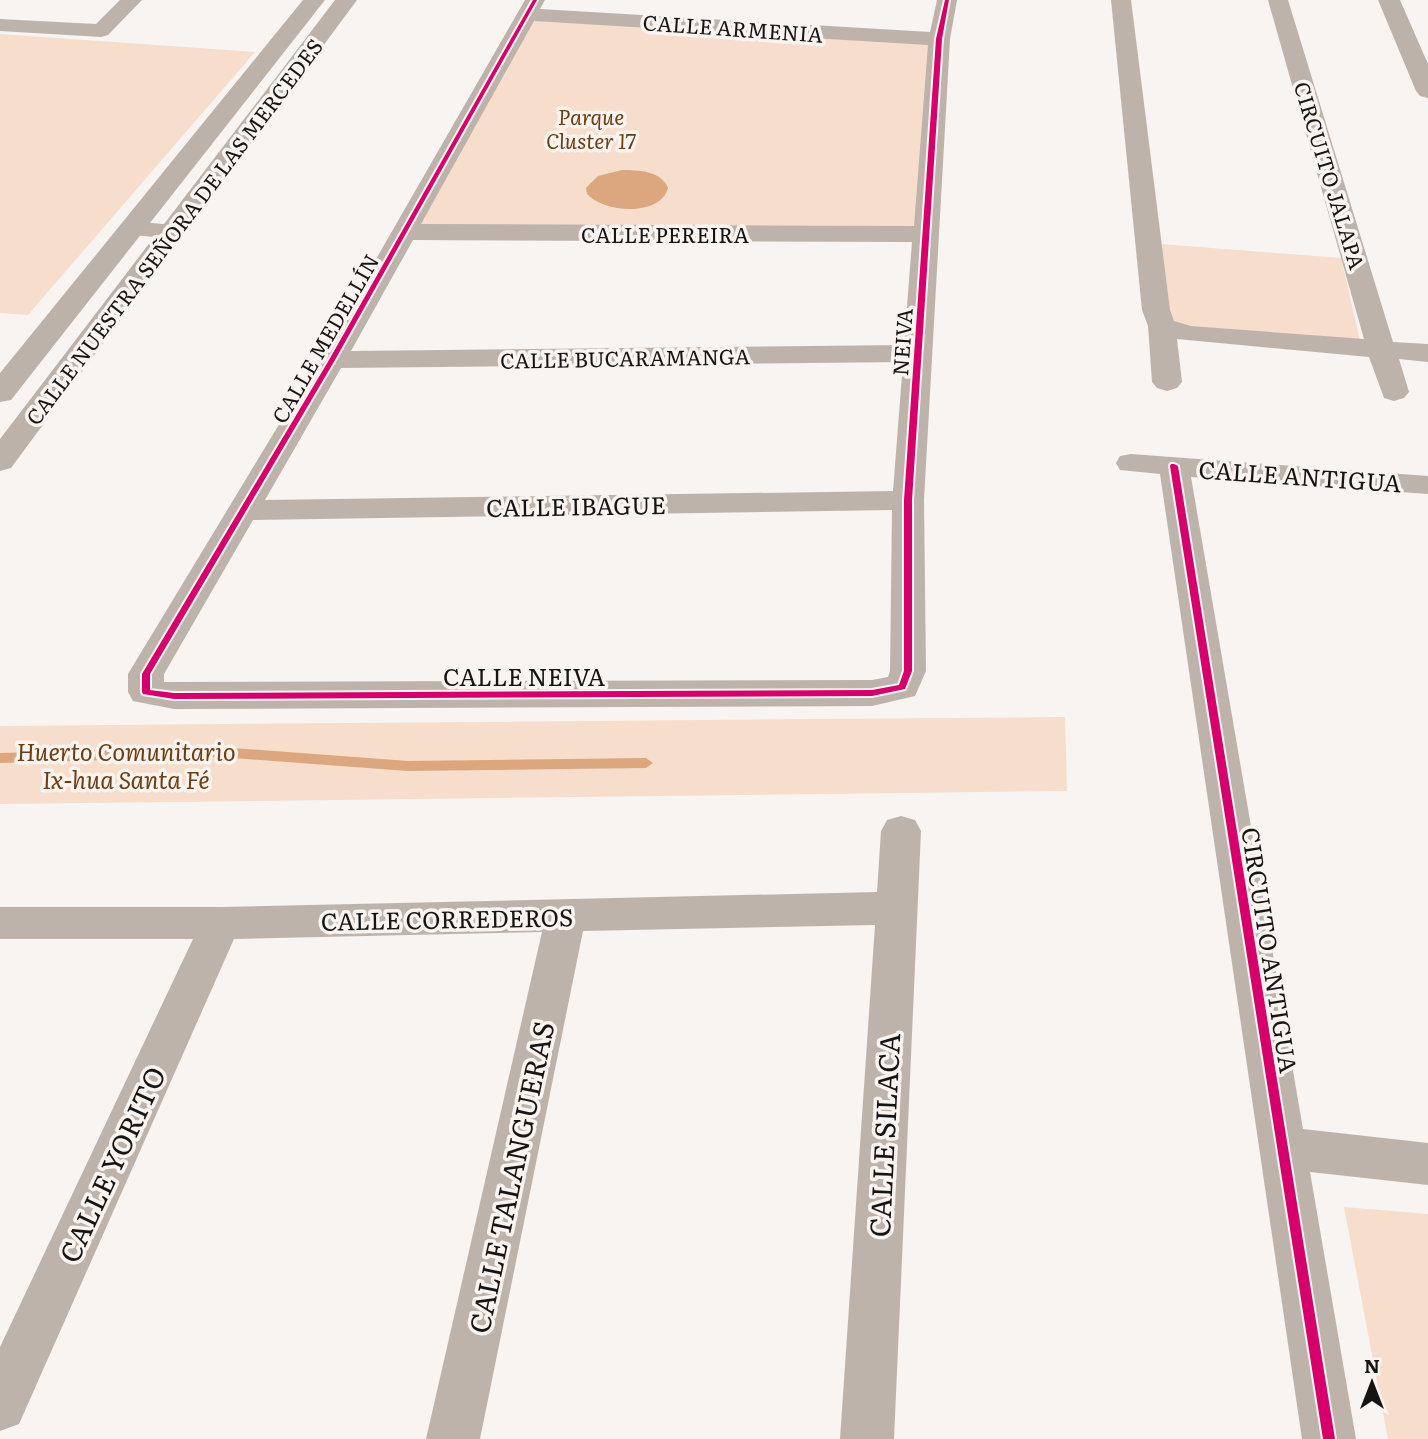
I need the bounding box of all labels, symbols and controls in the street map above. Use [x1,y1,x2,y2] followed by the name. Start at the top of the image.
[642,5,825,49] street label: CALLE ARMENIA
[17,31,329,431] street label: CALLE NUESTRA SEÑORA DE LAS MERCEDES
[1288,77,1374,273] street label: CIRCUITO JALAPA
[546,100,636,155] park label: Parque Cluster 17
[581,218,750,249] street label: CALLE PEREIRA
[263,248,385,428] street label: CALLE MEDELLÍN
[883,307,919,377] street label: NEIVA
[500,339,751,375] street label: CALLE BUCARAMANGA
[1197,450,1403,500] street label: CALLE ANTIGUA
[486,486,666,524] street label: CALLE IBAGUE
[443,658,605,693] street label: CALLE NEIVA
[16,733,236,796] park label: Huerto Comunitario Ix-hua Santa Fé
[1234,825,1308,1076] street label: CIRCUITO ANTIGUA
[321,898,573,938] street label: CALLE CORREDEROS
[456,1017,564,1337] street label: CALLE TALANGUERAS
[857,1031,909,1238] street label: CALLE SILACA
[47,1059,175,1269] street label: CALLE YORITO
[1337,1348,1407,1418] north arrow
[1364,1351,1380,1379] text: N

